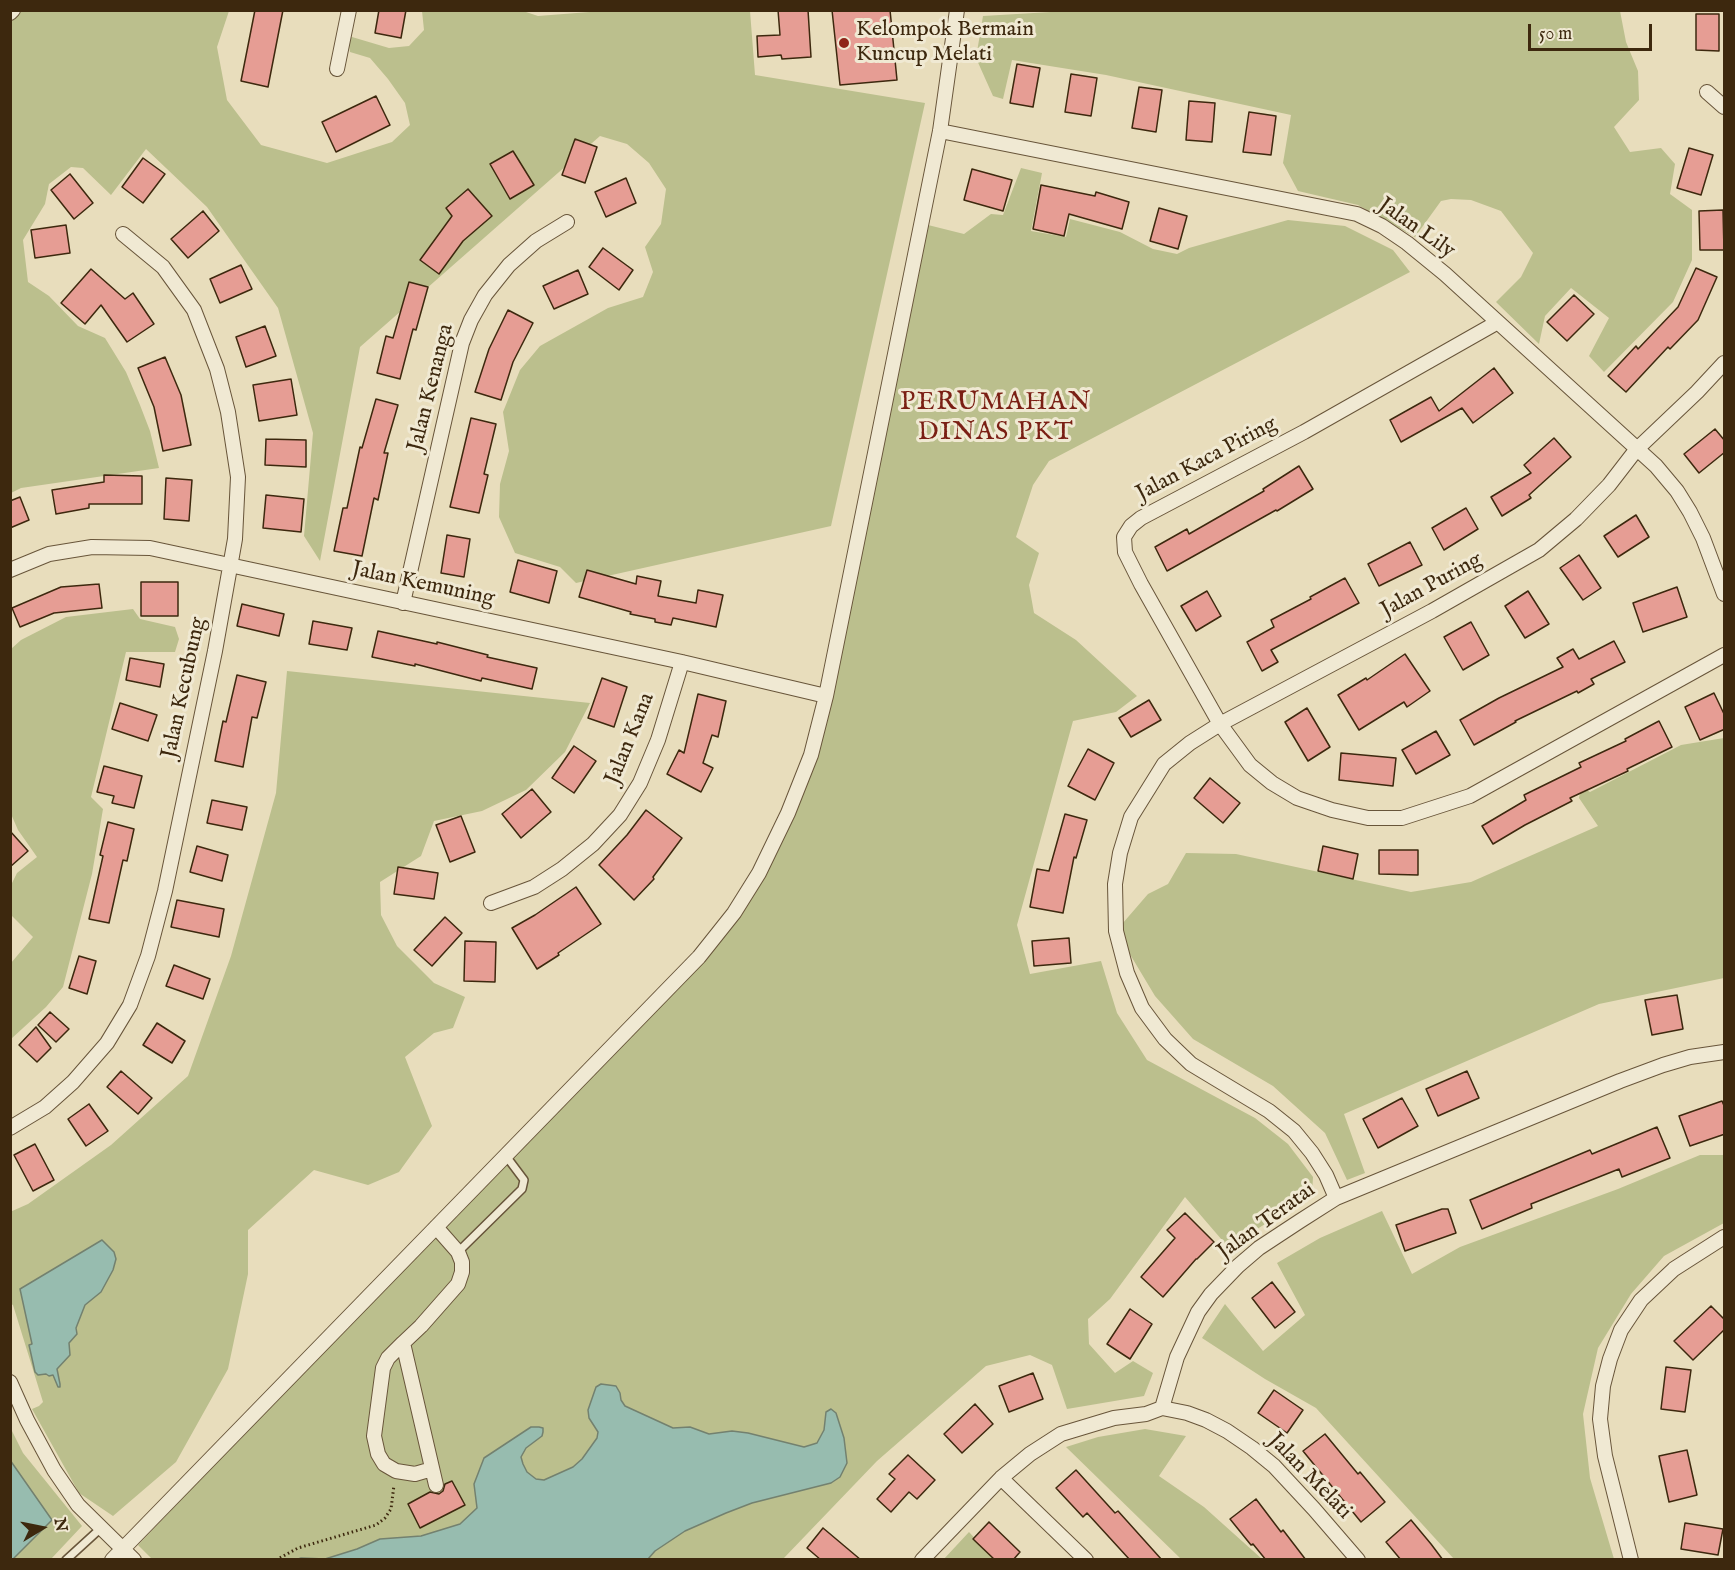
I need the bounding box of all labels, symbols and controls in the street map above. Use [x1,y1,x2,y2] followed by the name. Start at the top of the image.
[1531,12,1656,50] scale bar
[856,17,1034,68] place label: Kelompok Bermain Kuncup Melati
[1539,23,1572,46] text: 50 m
[837,36,851,50] marker: Kelompok Bermain Kuncup Melati
[1372,193,1460,265] street label: Jalan Lily
[403,322,461,454] street label: Jalan Kenanga
[900,388,1092,449] district label: PERUMAHAN DINAS PKT
[1132,412,1282,508] street label: Jalan Kaca Piring
[1377,547,1487,625] street label: Jalan Puring
[349,557,497,613] street label: Jalan Kemuning
[157,615,213,761] street label: Jalan Kecubung
[601,689,661,789] street label: Jalan Kana
[1213,1178,1321,1266] street label: Jalan Teratai
[1261,1428,1357,1526] street label: Jalan Melati
[12,1498,72,1558] north arrow
[49,1516,71,1533] text: N

